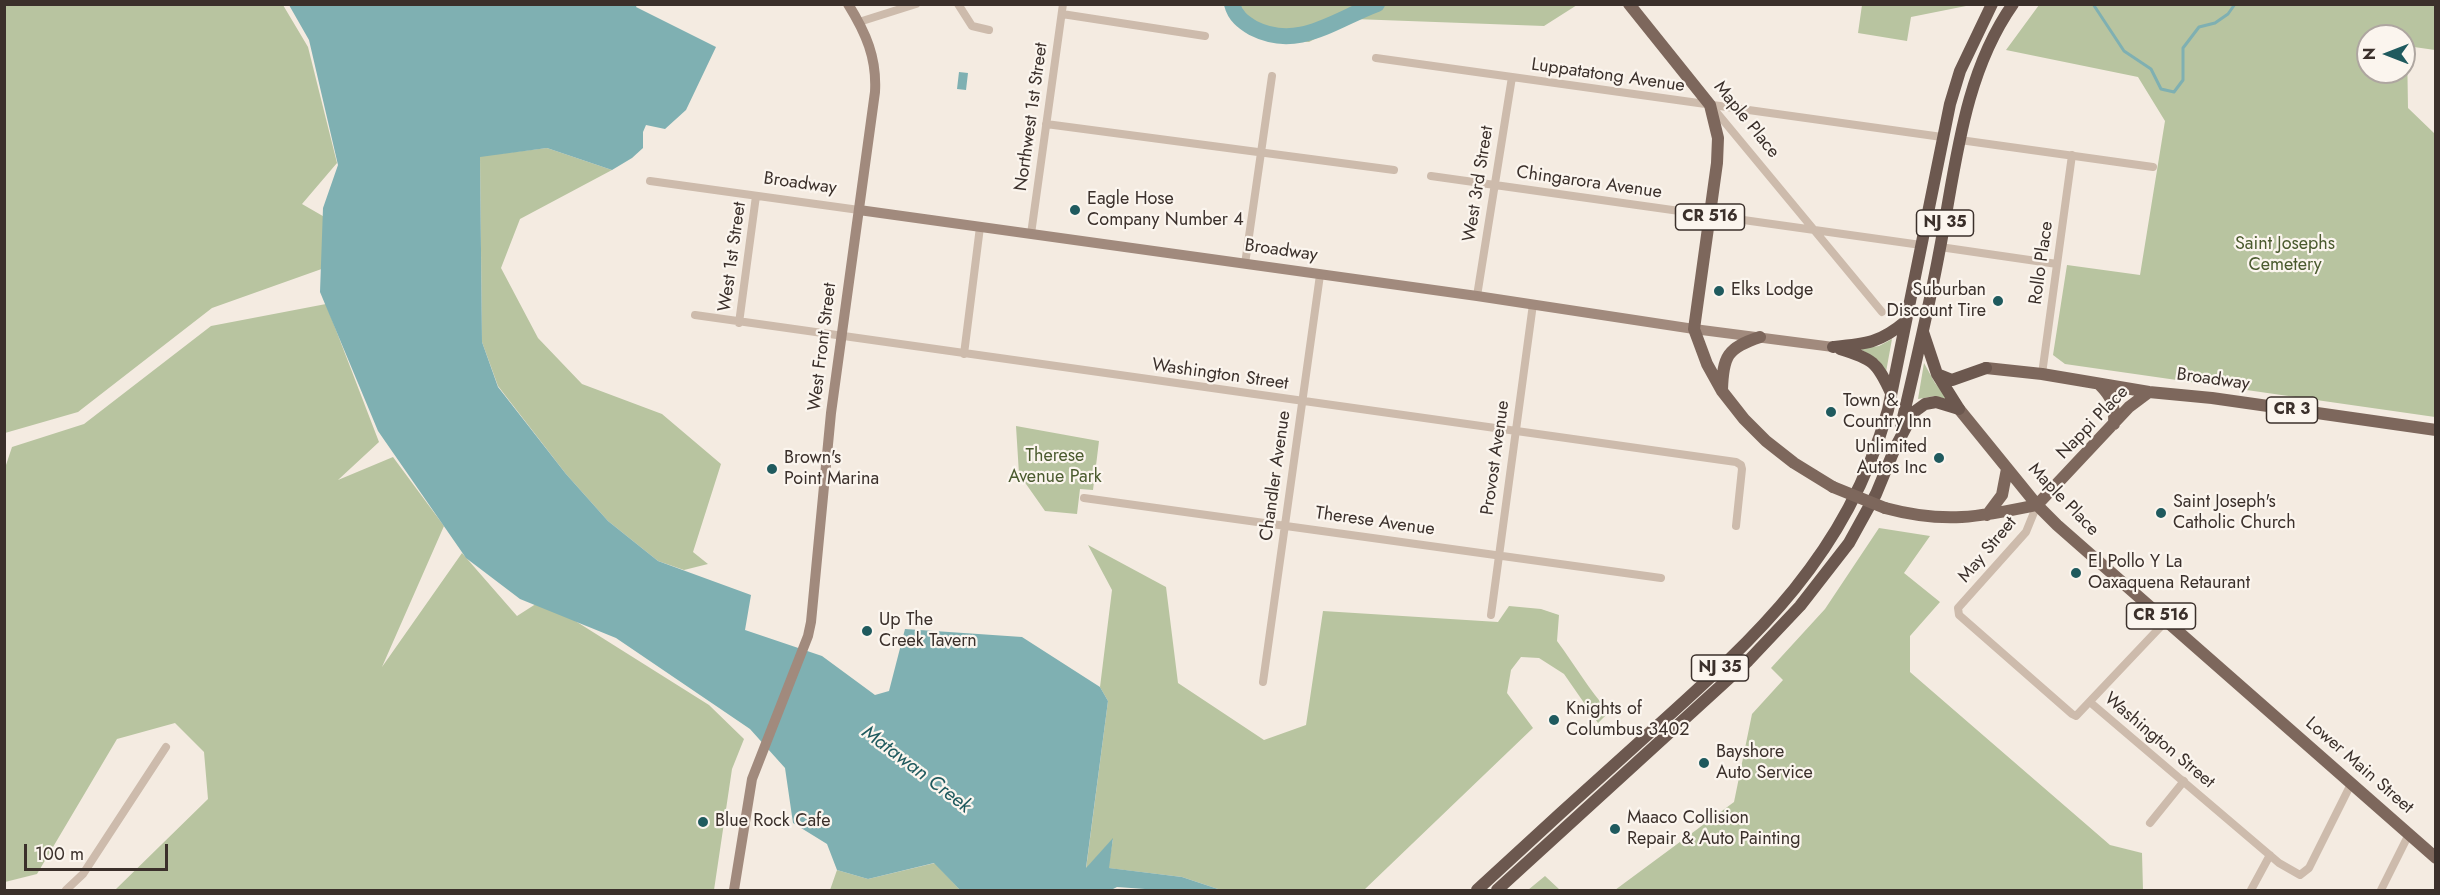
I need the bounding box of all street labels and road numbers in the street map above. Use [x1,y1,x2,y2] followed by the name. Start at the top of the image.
[1011,41,1053,193] street label: Northwest 1st Street
[1530,55,1686,97] street label: Luppatatong Avenue
[1708,77,1784,163] street label: Maple Place
[1459,124,1499,244] street label: West 3rd Street
[1515,162,1663,204] street label: Chingarora Avenue
[762,168,838,200] street label: Broadway
[715,201,751,313] street label: West 1st Street
[1676,204,1744,230] road number: CR 516
[1916,210,1974,236] road number: NJ 35
[2025,220,2059,306] street label: Rollo Place
[1243,235,1319,267] street label: Broadway
[804,282,842,412] street label: West Front Street
[1150,355,1290,395] street label: Washington Street
[2175,364,2251,396] street label: Broadway
[2053,382,2133,464] street label: Nappi Place
[2266,397,2318,423] road number: CR 3
[1477,399,1515,517] street label: Provost Avenue
[1256,410,1296,542] street label: Chandler Avenue
[2023,459,2103,541] street label: Maple Place
[1314,503,1436,541] street label: Therese Avenue
[1954,513,2022,587] street label: May Street
[2126,603,2196,629] road number: CR 516
[1692,655,1748,681] road number: NJ 35
[2099,688,2219,794] street label: Washington Street
[2301,713,2417,819] street label: Lower Main Street

